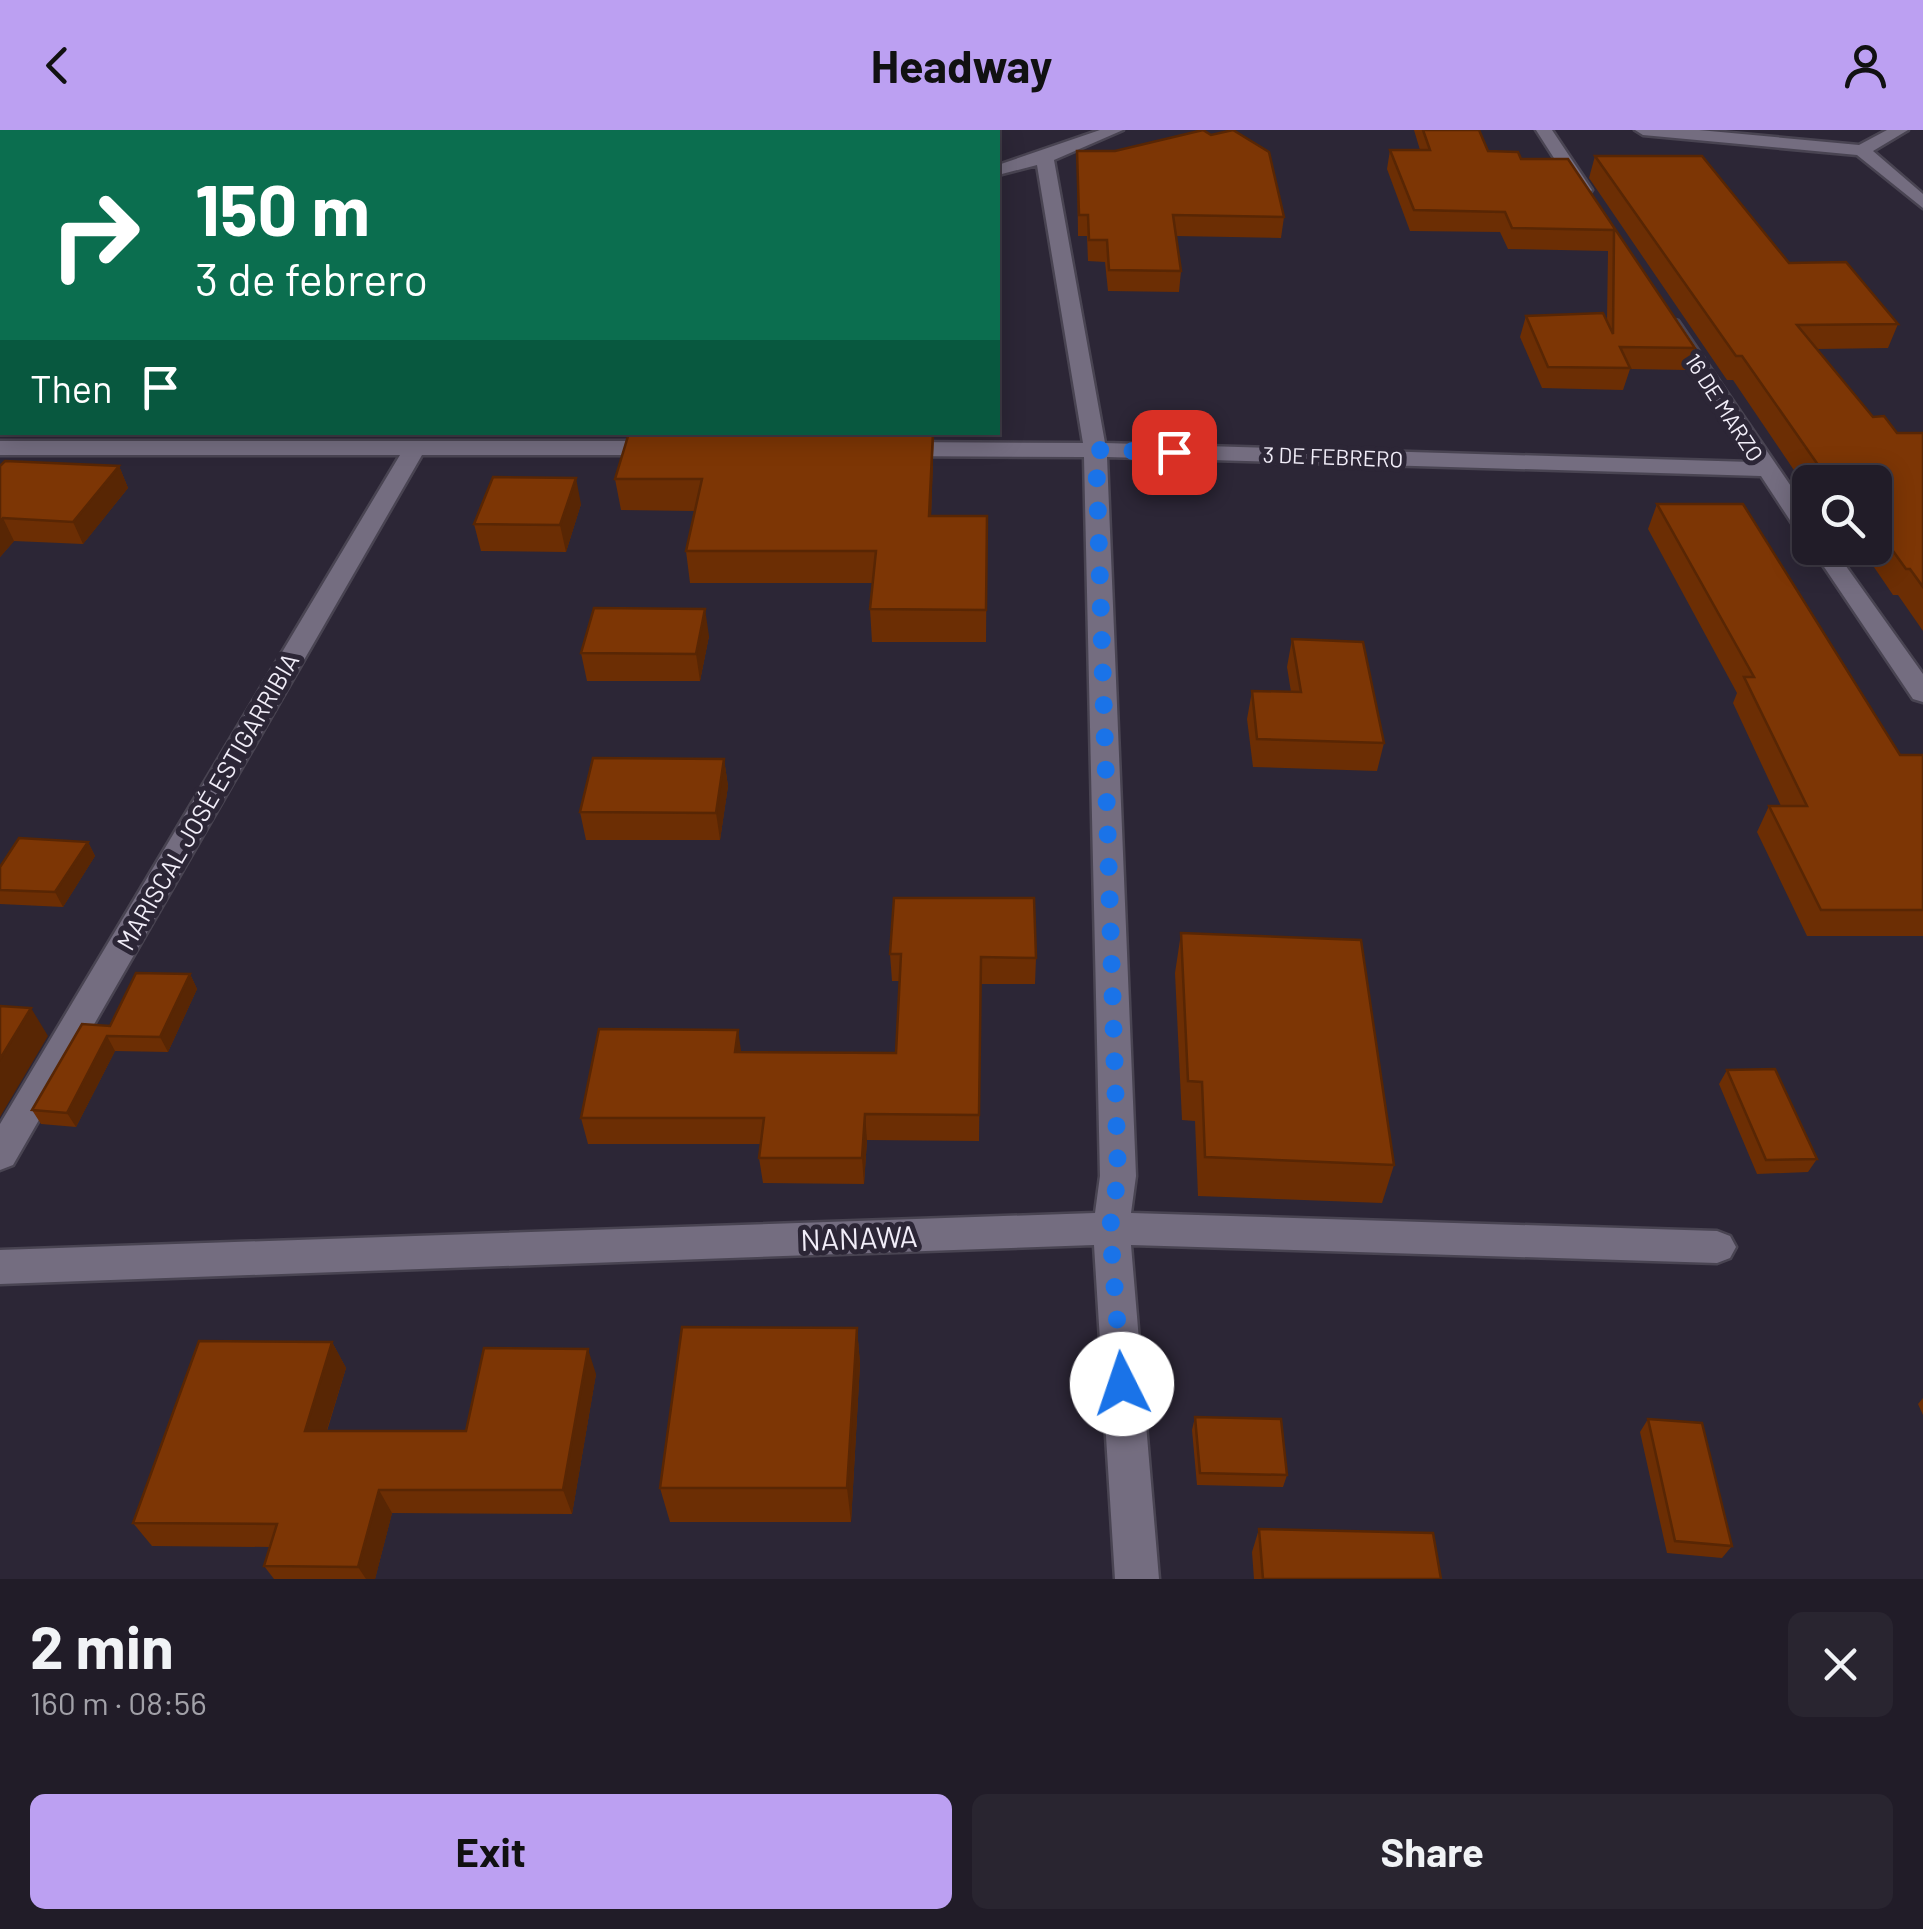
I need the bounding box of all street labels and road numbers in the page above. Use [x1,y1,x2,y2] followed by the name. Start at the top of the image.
[1681,348,1769,466] street label: 16 DE MARZO
[1262,441,1404,471] street label: 3 DE FEBRERO
[109,647,305,955] street label: MARISCAL JOSÉ ESTIGARRIBIA
[800,1217,918,1257] street label: NANAWA

